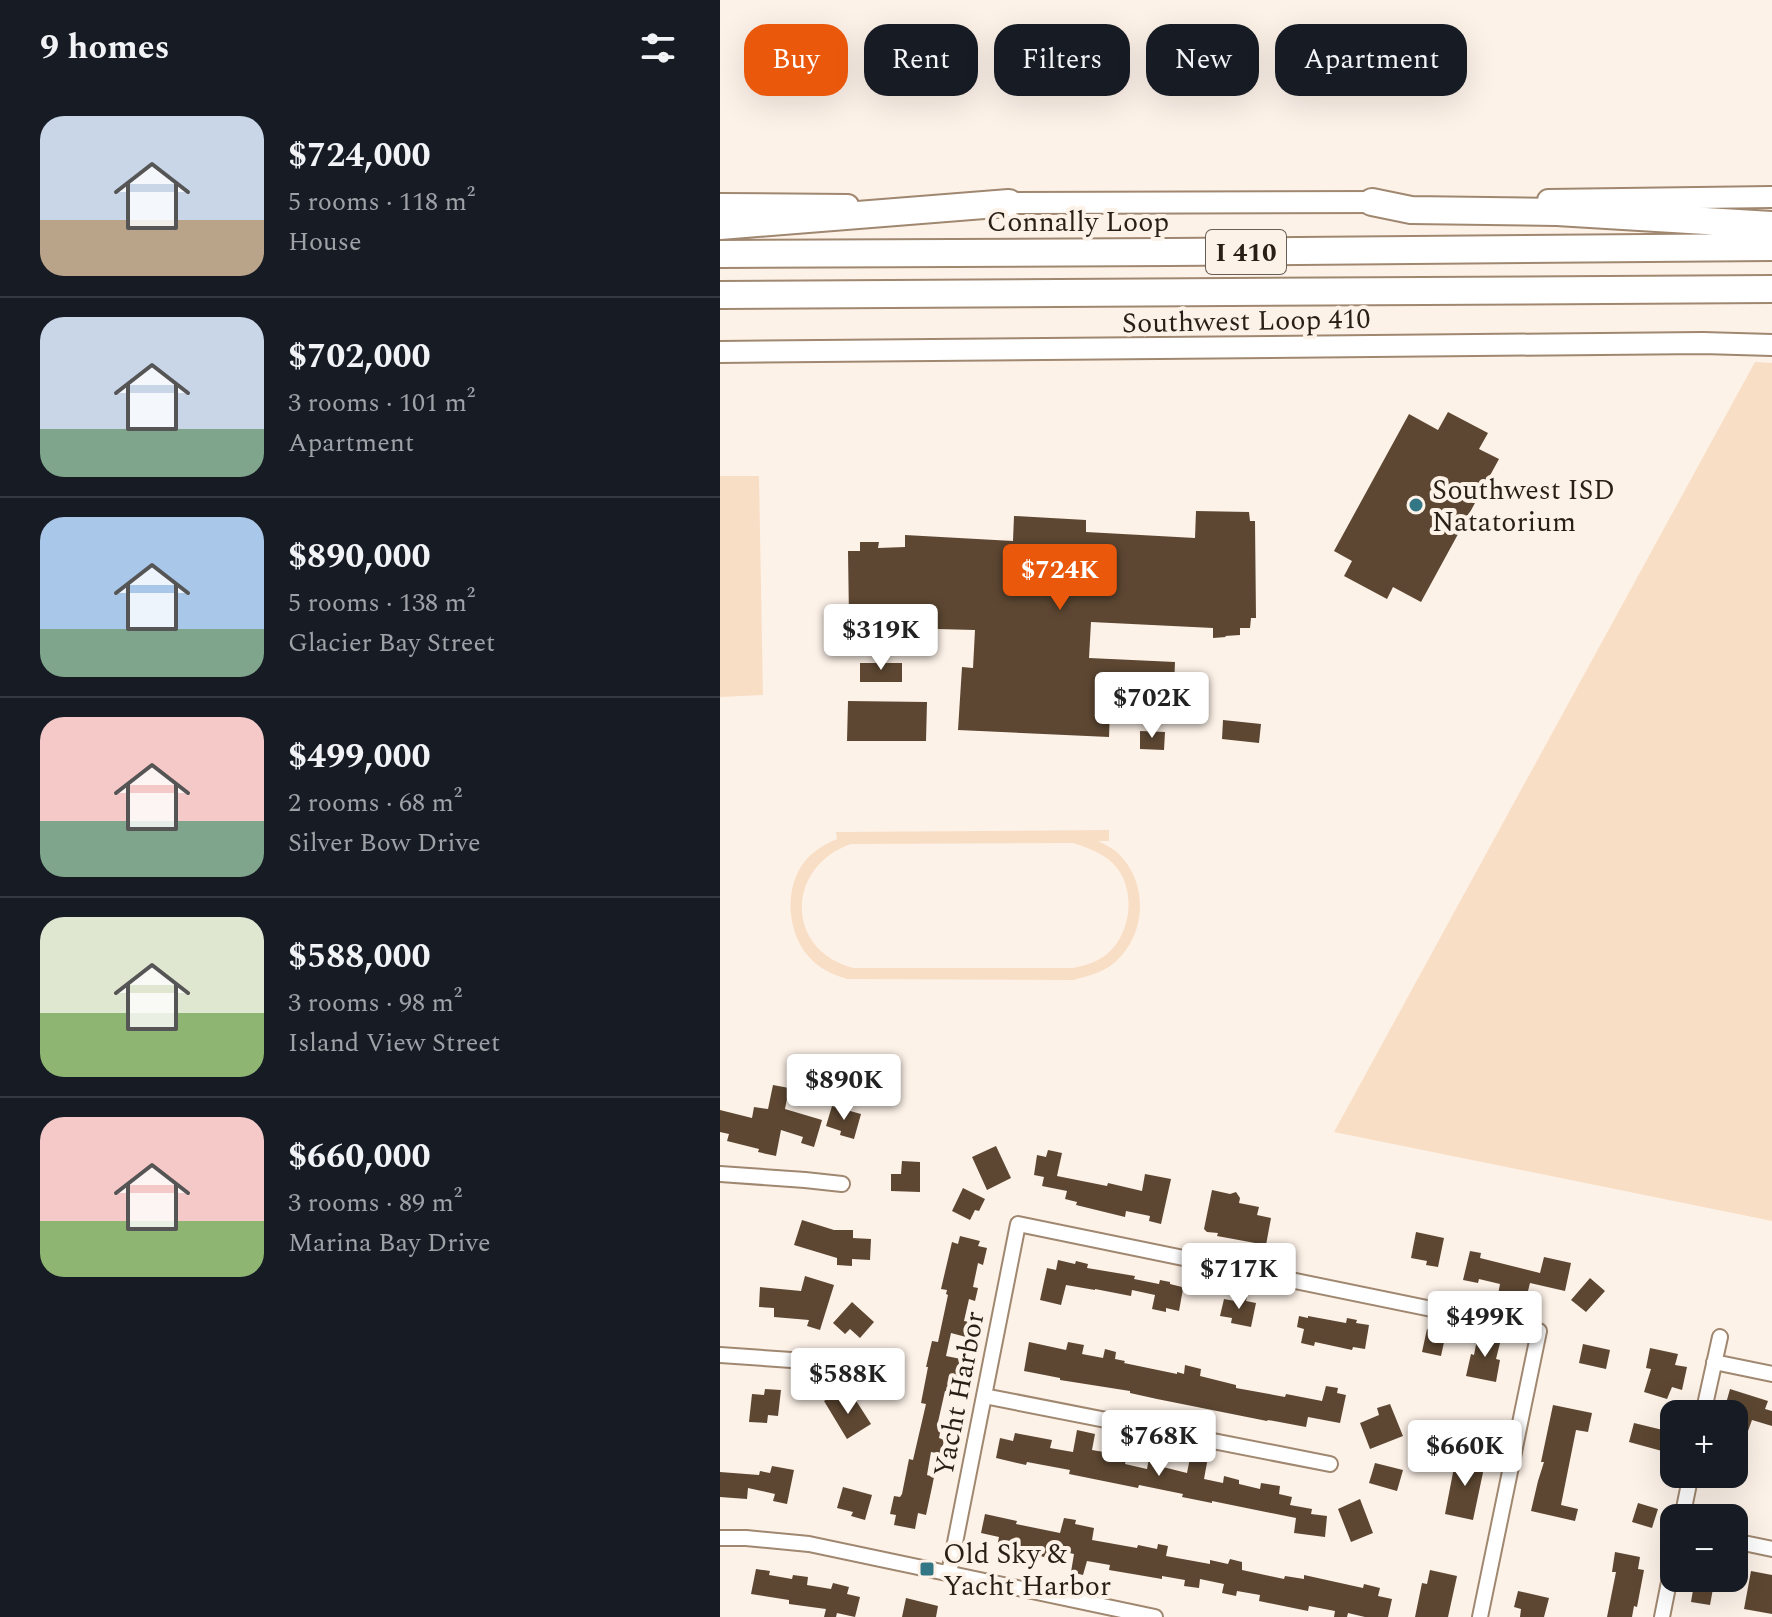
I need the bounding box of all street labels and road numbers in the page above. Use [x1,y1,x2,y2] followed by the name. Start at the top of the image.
[987,201,1169,244] street label: Connally Loop
[1206,230,1286,274] road number: I 410
[1121,298,1371,345] street label: Southwest Loop 410
[922,1308,997,1481] street label: Yacht Harbor

